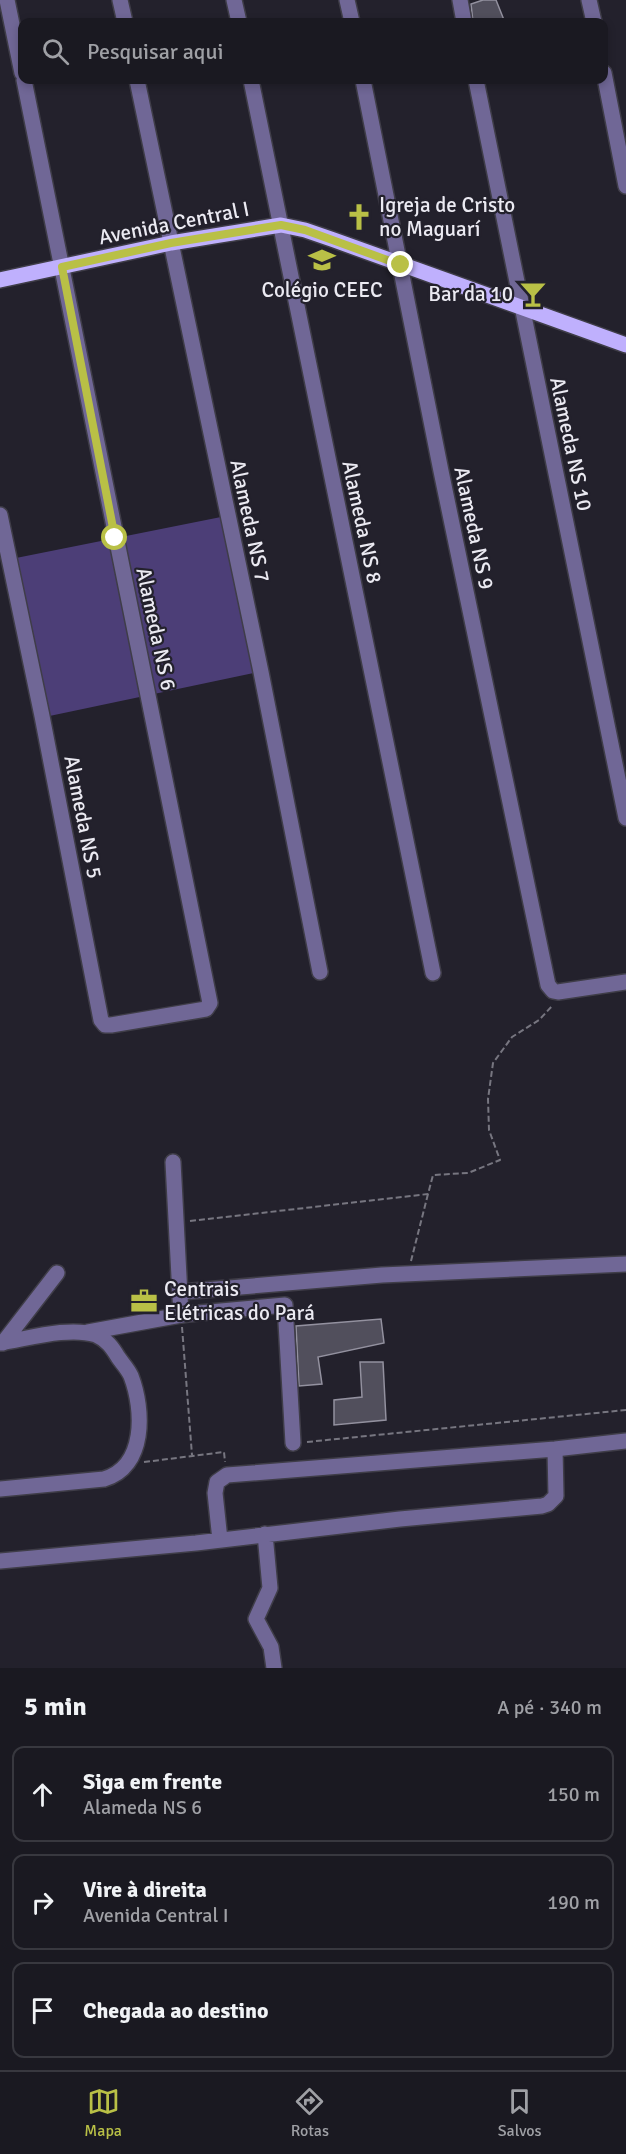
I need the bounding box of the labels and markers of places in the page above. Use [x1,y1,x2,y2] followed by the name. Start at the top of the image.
[379,192,515,242] place label: Igreja de Cristo no Maguarí
[344,202,374,232] church icon: Igreja de Cristo no Maguarí
[307,245,337,275] school or university icon: Colégio CEEC
[261,277,383,303] place label: Colégio CEEC
[518,279,548,309] bar icon: Bar da 10
[428,281,513,307] place label: Bar da 10
[164,1276,315,1326] place label: Centrais Elétricas do Pará
[129,1286,159,1316] office icon: Centrais Elétricas do Pará

